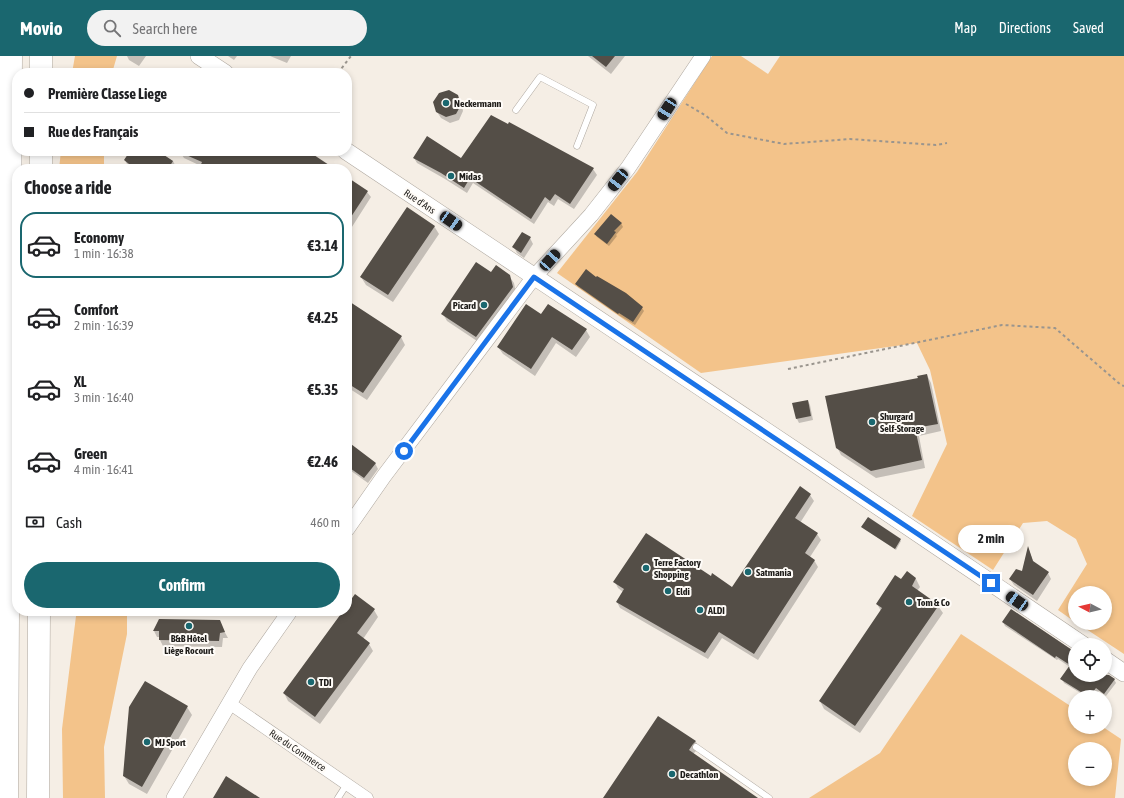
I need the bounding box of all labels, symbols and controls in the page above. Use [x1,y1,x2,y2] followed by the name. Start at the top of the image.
[87,10,367,46] search box
[20,17,63,39] text: Movio
[101,17,123,39] icon: search
[133,20,197,37] text: Search here
[954,20,977,36] text: Map
[999,20,1051,36] text: Directions
[1073,20,1104,36] text: Saved
[48,85,167,102] text: Première Classe Liege
[655,96,679,122] car
[441,98,451,108] marker: Neckermann
[454,98,501,109] place label: Neckermann
[48,123,138,140] text: Rue des Français
[606,167,630,193] car
[446,171,456,181] marker: Midas
[459,171,481,182] place label: Midas
[24,177,112,198] text: Choose a ride
[402,187,438,216] street label: Rue d'Ans
[438,209,464,233] car
[26,227,62,263] icon: car
[74,229,124,246] text: Economy
[307,237,338,254] text: €3.14
[74,246,134,261] text: 1 min · 16:38
[538,247,562,273] car
[26,299,62,335] icon: car
[453,300,476,311] place label: Picard
[479,300,489,310] marker: Picard
[74,301,118,318] text: Comfort
[307,309,338,326] text: €4.25
[74,318,134,333] text: 2 min · 16:39
[26,371,62,407] icon: car
[74,373,87,390] text: XL
[307,381,338,398] text: €5.35
[74,390,134,405] text: 3 min · 16:40
[880,411,925,434] place label: Shurgard Self-Storage
[867,417,877,427] marker: Shurgard Self-Storage
[395,442,413,460] route start
[26,443,62,479] icon: car
[74,445,107,462] text: Green
[307,453,338,470] text: €2.46
[74,462,134,477] text: 4 min · 16:41
[24,511,46,533] icon: cash
[56,514,82,531] text: Cash
[311,515,340,530] text: 460 m
[958,525,1024,553] callout: 2 min
[978,531,1004,546] text: 2 min
[654,557,702,580] place label: Terre Factory Shopping
[24,562,340,608] button: Confirm
[641,563,651,573] marker: Terre Factory Shopping
[743,567,753,577] marker: Satmania
[756,567,792,578] place label: Satmania
[982,574,1000,592] route end
[663,586,673,596] marker: Eldi
[676,586,690,597] place label: Eldi
[1068,586,1112,630] north arrow
[1068,586,1112,786] map controls
[1004,589,1030,613] car
[904,597,914,607] marker: Tom & Co
[917,597,950,608] place label: Tom & Co
[695,605,705,615] marker: ALDI
[707,605,725,616] place label: ALDI
[184,621,194,631] marker: B&B Hôtel Liège Rocourt
[164,633,214,656] place label: B&B Hôtel Liège Rocourt
[1068,638,1112,682] button: locate
[306,677,316,687] marker: TDI
[319,677,332,688] place label: TDI
[1068,690,1112,734] button: +
[267,727,329,774] street label: Rue du Commerce
[142,737,152,747] marker: MJ Sport
[155,737,186,748] place label: MJ Sport
[1068,742,1112,786] button: −
[667,769,677,779] marker: Decathlon
[680,769,718,780] place label: Decathlon

